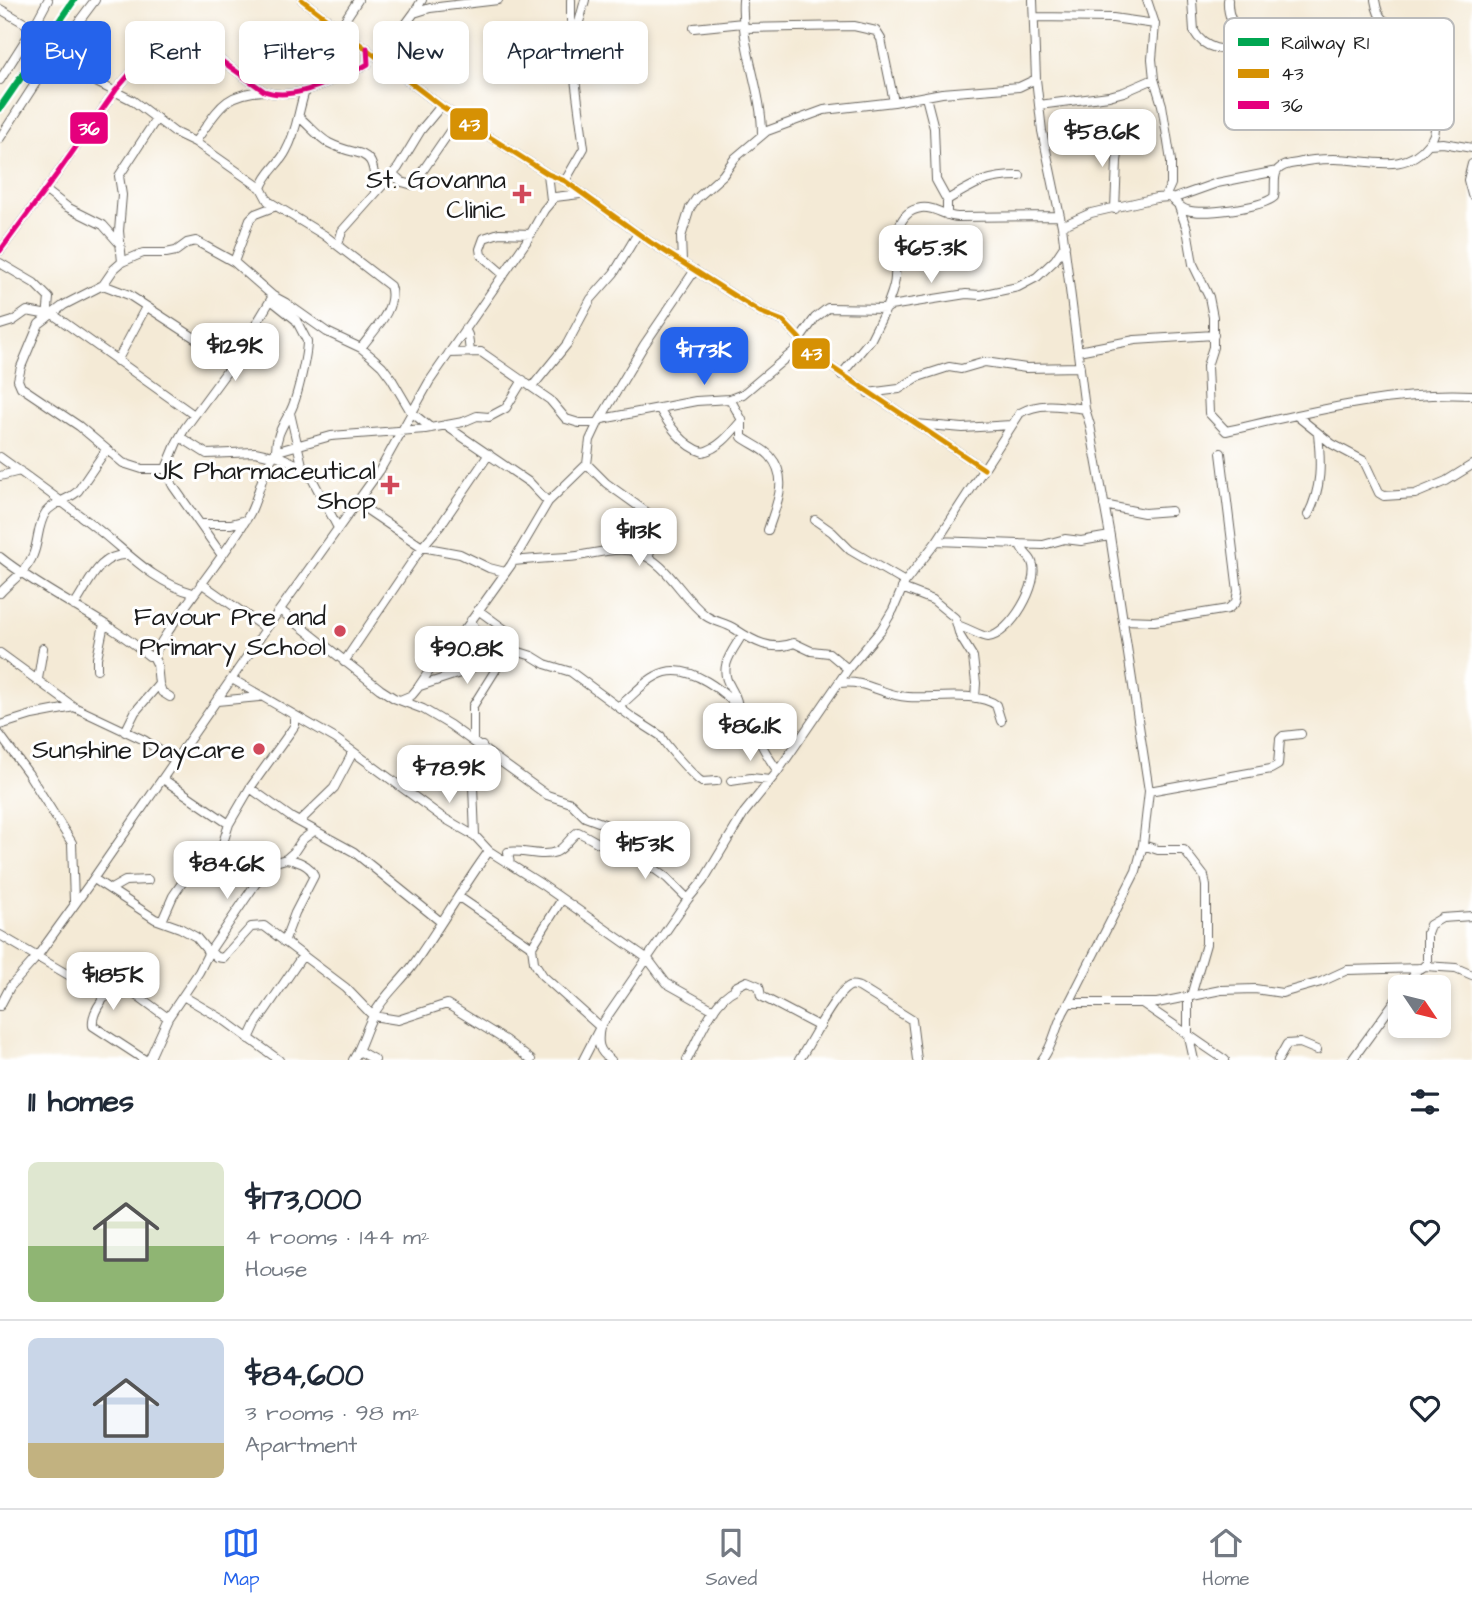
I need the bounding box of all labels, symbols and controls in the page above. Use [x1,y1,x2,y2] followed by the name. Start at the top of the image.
[1224,18,1454,130] legend
[21,21,111,84] chip: Buy
[125,21,225,84] chip: Rent
[239,21,359,84] chip: Filters
[373,21,469,84] chip: New
[483,21,648,84] chip: Apartment
[1281,30,1370,58] text: Railway R1
[1281,61,1304,88] text: 43
[1281,93,1303,120] text: 36
[449,107,489,141] line badge: 43
[1045,110,1159,169] pin: $58.6K
[69,111,109,145] line badge: 36
[458,112,481,139] text: 43
[77,116,100,143] text: 36
[1064,116,1140,148] text: $58.6K
[366,162,506,228] place label: St. Govanna Clinic
[512,184,532,204] marker: St. Govanna Clinic
[874,226,988,285] pin: $65.3K
[895,232,967,264] text: $65.3K
[186,324,284,383] pin: $129K
[655,328,753,387] pin: $173K
[207,330,263,362] text: $129K
[676,334,732,366] text: $173K
[791,337,831,370] line badge: 43
[800,341,823,368] text: 43
[154,453,376,519] place label: JK Pharmaceutical Shop
[382,477,398,493] marker: JK Pharmaceutical Shop
[590,508,688,568] pin: $113K
[617,515,661,547] text: $113K
[134,599,326,667] place label: Favour Pre and Primary School
[332,623,348,639] marker: Favour Pre and Primary School
[410,626,524,686] pin: $90.8K
[431,633,503,665] text: $90.8K
[693,704,807,763] pin: $86.1K
[719,710,781,742] text: $86.1K
[32,732,245,770] place label: Sunshine Daycare
[251,741,267,757] marker: Sunshine Daycare
[392,746,506,805] pin: $78.9K
[413,752,485,784] text: $78.9K
[596,822,694,881] pin: $153K
[616,828,674,860] text: $153K
[170,842,284,901] pin: $84.6K
[190,848,264,880] text: $84.6K
[64,953,162,1012] pin: $185K
[83,959,143,991] text: $185K
[1388,975,1451,1038] north arrow
[1388,975,1451,1038] map controls
[28,1081,134,1123] text: 11 homes
[1406,1083,1444,1121] icon: filters
[245,1179,361,1221] text: $173,000
[84,1190,168,1274] icon: home
[1406,1213,1444,1251] icon: heart
[245,1221,430,1253] text: 4 rooms · 144 m²
[245,1253,308,1285] text: House
[245,1355,364,1397] text: $84,600
[84,1366,168,1450] icon: home
[1406,1389,1444,1427] icon: heart
[245,1397,419,1429] text: 3 rooms · 98 m²
[245,1429,357,1461] text: Apartment
[222,1524,260,1593] tab: Map
[705,1524,757,1593] tab: Saved
[1202,1524,1249,1593] tab: Home

